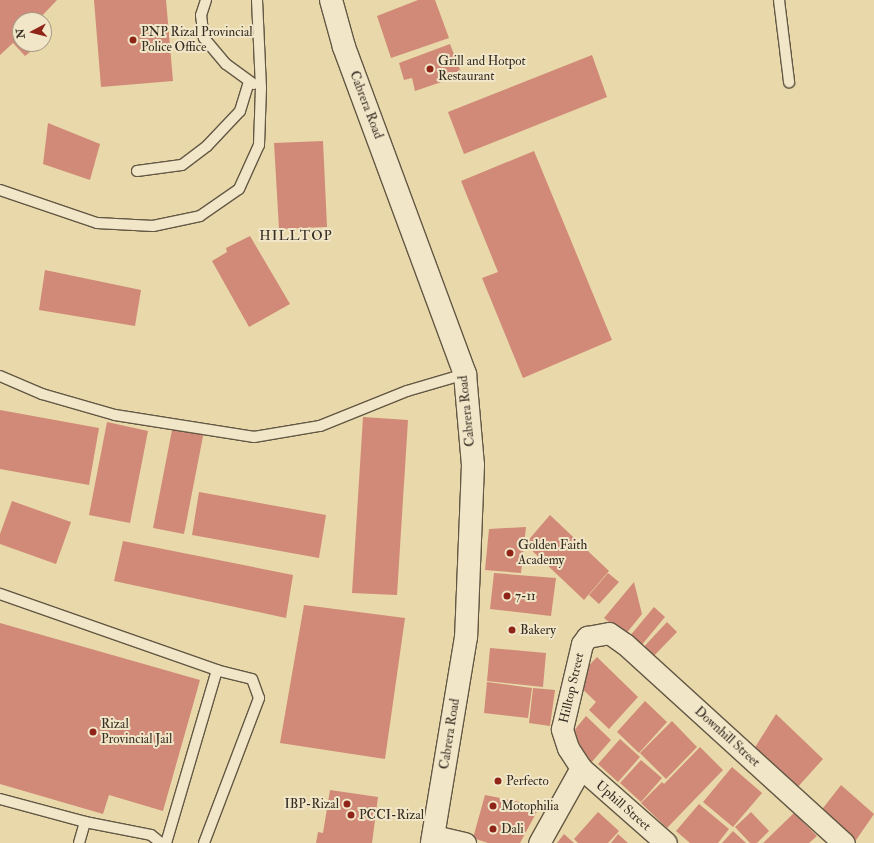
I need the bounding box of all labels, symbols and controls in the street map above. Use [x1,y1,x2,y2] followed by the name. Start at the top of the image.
[12,12,52,52] north arrow
[141,25,253,56] place label: PNP Rizal Provincial Police Office
[14,28,28,39] text: N
[128,35,138,45] marker: PNP Rizal Provincial Police Office
[438,54,526,85] place label: Grill and Hotpot Restaurant
[425,64,435,74] marker: Grill and Hotpot Restaurant
[346,69,386,141] street label: Cabrera Road
[259,228,333,244] district label: HILLTOP
[456,375,478,447] street label: Cabrera Road
[518,538,587,569] place label: Golden Faith Academy
[505,548,515,558] marker: Golden Faith Academy
[515,588,536,604] place label: 7-11
[502,591,512,601] marker: 7-11
[520,622,556,638] place label: Bakery
[507,625,517,635] marker: Bakery
[556,651,588,725] street label: Hilltop Street
[437,697,463,771] street label: Cabrera Road
[691,704,763,770] street label: Downhill Street
[101,717,172,748] place label: Rizal Provincial Jail
[88,727,98,737] marker: Rizal Provincial Jail
[506,773,549,789] place label: Perfecto
[493,776,503,786] marker: Perfecto
[592,778,654,834] street label: Uphill Street
[284,796,339,812] place label: IBP-Rizal
[501,798,559,814] place label: Motophilia
[342,799,352,809] marker: IBP-Rizal
[488,801,498,811] marker: Motophilia
[359,807,424,823] place label: PCCI-Rizal
[346,810,356,820] marker: PCCI-Rizal
[501,821,524,837] place label: Dali
[488,824,498,834] marker: Dali

